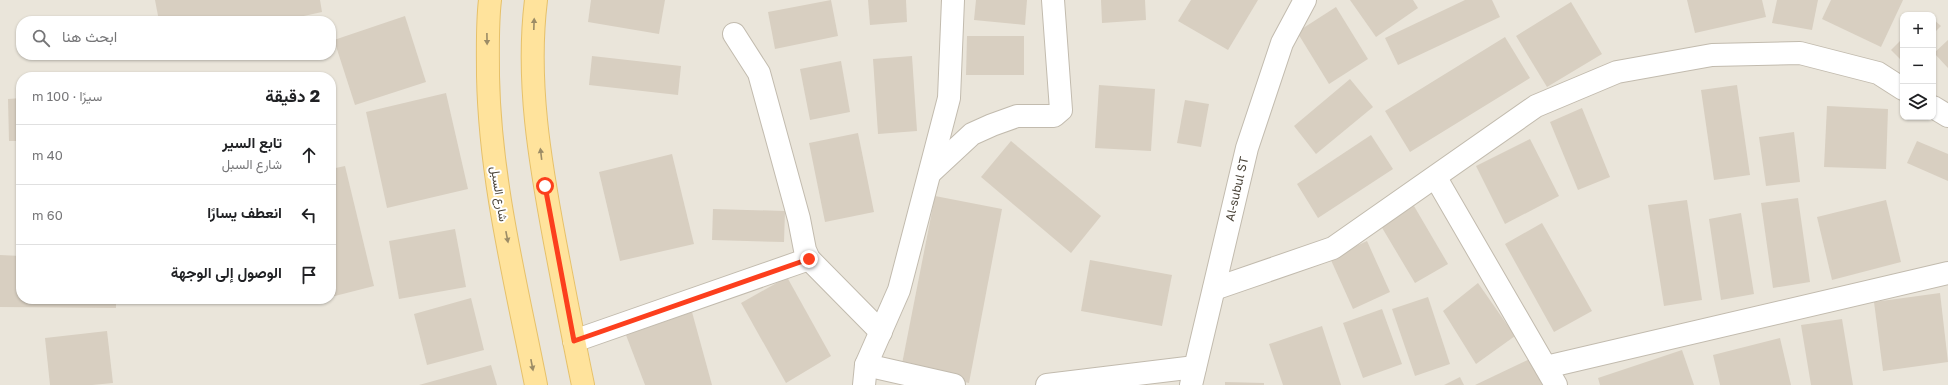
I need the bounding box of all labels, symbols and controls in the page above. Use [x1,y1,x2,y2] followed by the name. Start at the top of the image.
[1900,12,1936,120] map controls
[1900,12,1936,48] button: +
[16,16,336,60] search box
[531,17,537,30] one-way arrow
[30,27,52,49] icon: search
[62,27,117,45] text: ابحث هنا
[484,33,490,46] one-way arrow
[1900,48,1936,84] button: −
[1900,84,1936,120] button: layers
[265,85,320,106] text: 2 دقيقة
[32,88,102,104] text: سيرًا · 100 m
[222,133,282,151] text: تابع السير
[298,144,320,166] icon: ahead
[32,147,63,163] text: 40 m
[537,148,544,160] one-way arrow
[1222,155,1251,223] street label: Al-subul ST
[222,156,282,172] text: شارع السبل
[486,165,511,223] street label: شارع السبل
[536,177,554,195] route start
[207,203,282,221] text: انعطف يسارًا
[298,204,320,226] icon: left
[32,207,63,223] text: 60 m
[504,231,510,244] one-way arrow
[800,250,818,268] route end
[171,263,282,281] text: الوصول إلى الوجهة
[298,264,320,286] icon: arrive
[529,359,535,371] one-way arrow

